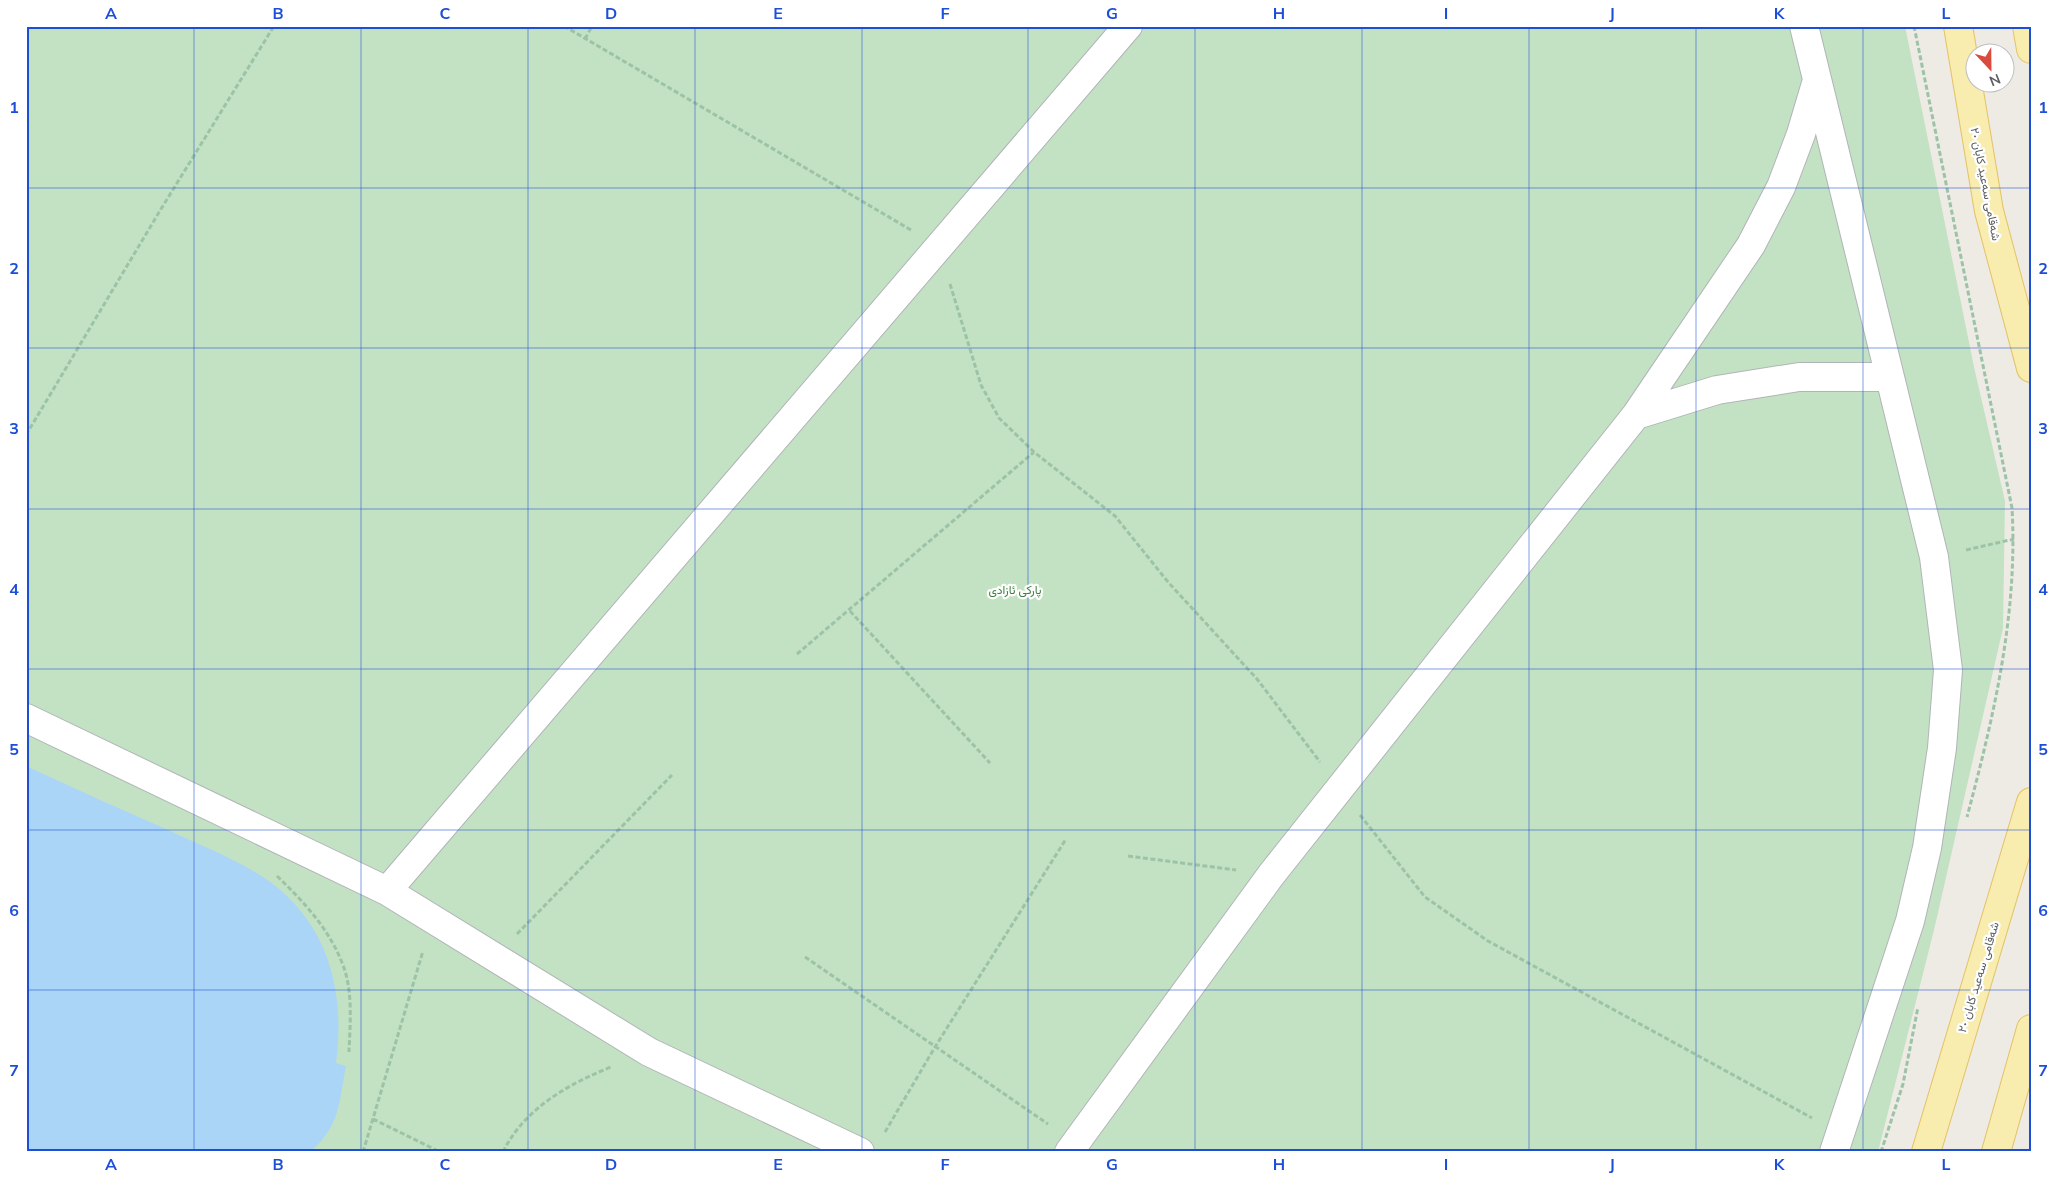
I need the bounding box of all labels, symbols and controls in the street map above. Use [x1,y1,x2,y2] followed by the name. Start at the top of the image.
[105,3,117,23] text: A
[272,3,284,23] text: B
[440,3,451,23] text: C
[605,3,617,23] text: D
[773,3,783,23] text: E
[940,3,950,23] text: F
[1106,3,1118,23] text: G
[1273,3,1285,23] text: H
[1444,3,1448,23] text: I
[1609,3,1615,23] text: J
[1774,3,1786,23] text: K
[1942,3,1951,23] text: L
[1964,42,2014,92] north arrow
[1987,70,2003,90] text: N
[9,97,19,117] text: 1
[2038,97,2048,117] text: 1
[1967,126,2004,242] street label: شەقامی سەعید کابان ٢٠
[9,258,19,278] text: 2
[2038,258,2048,278] text: 2
[9,418,19,438] text: 3
[2038,418,2048,438] text: 3
[9,579,19,599] text: 4
[2038,579,2048,599] text: 4
[988,582,1042,598] park label: پارکی ئازادی
[9,739,19,759] text: 5
[2038,739,2048,759] text: 5
[9,900,19,920] text: 6
[2038,900,2048,920] text: 6
[1954,920,2003,1034] street label: شەقامی سەعید کابان ٢٠
[9,1060,19,1080] text: 7
[2038,1060,2048,1080] text: 7
[105,1154,117,1174] text: A
[272,1154,284,1174] text: B
[440,1154,451,1174] text: C
[605,1154,617,1174] text: D
[773,1154,783,1174] text: E
[940,1154,950,1174] text: F
[1106,1154,1118,1174] text: G
[1273,1154,1285,1174] text: H
[1444,1154,1448,1174] text: I
[1609,1154,1615,1174] text: J
[1774,1154,1786,1174] text: K
[1942,1154,1951,1174] text: L

